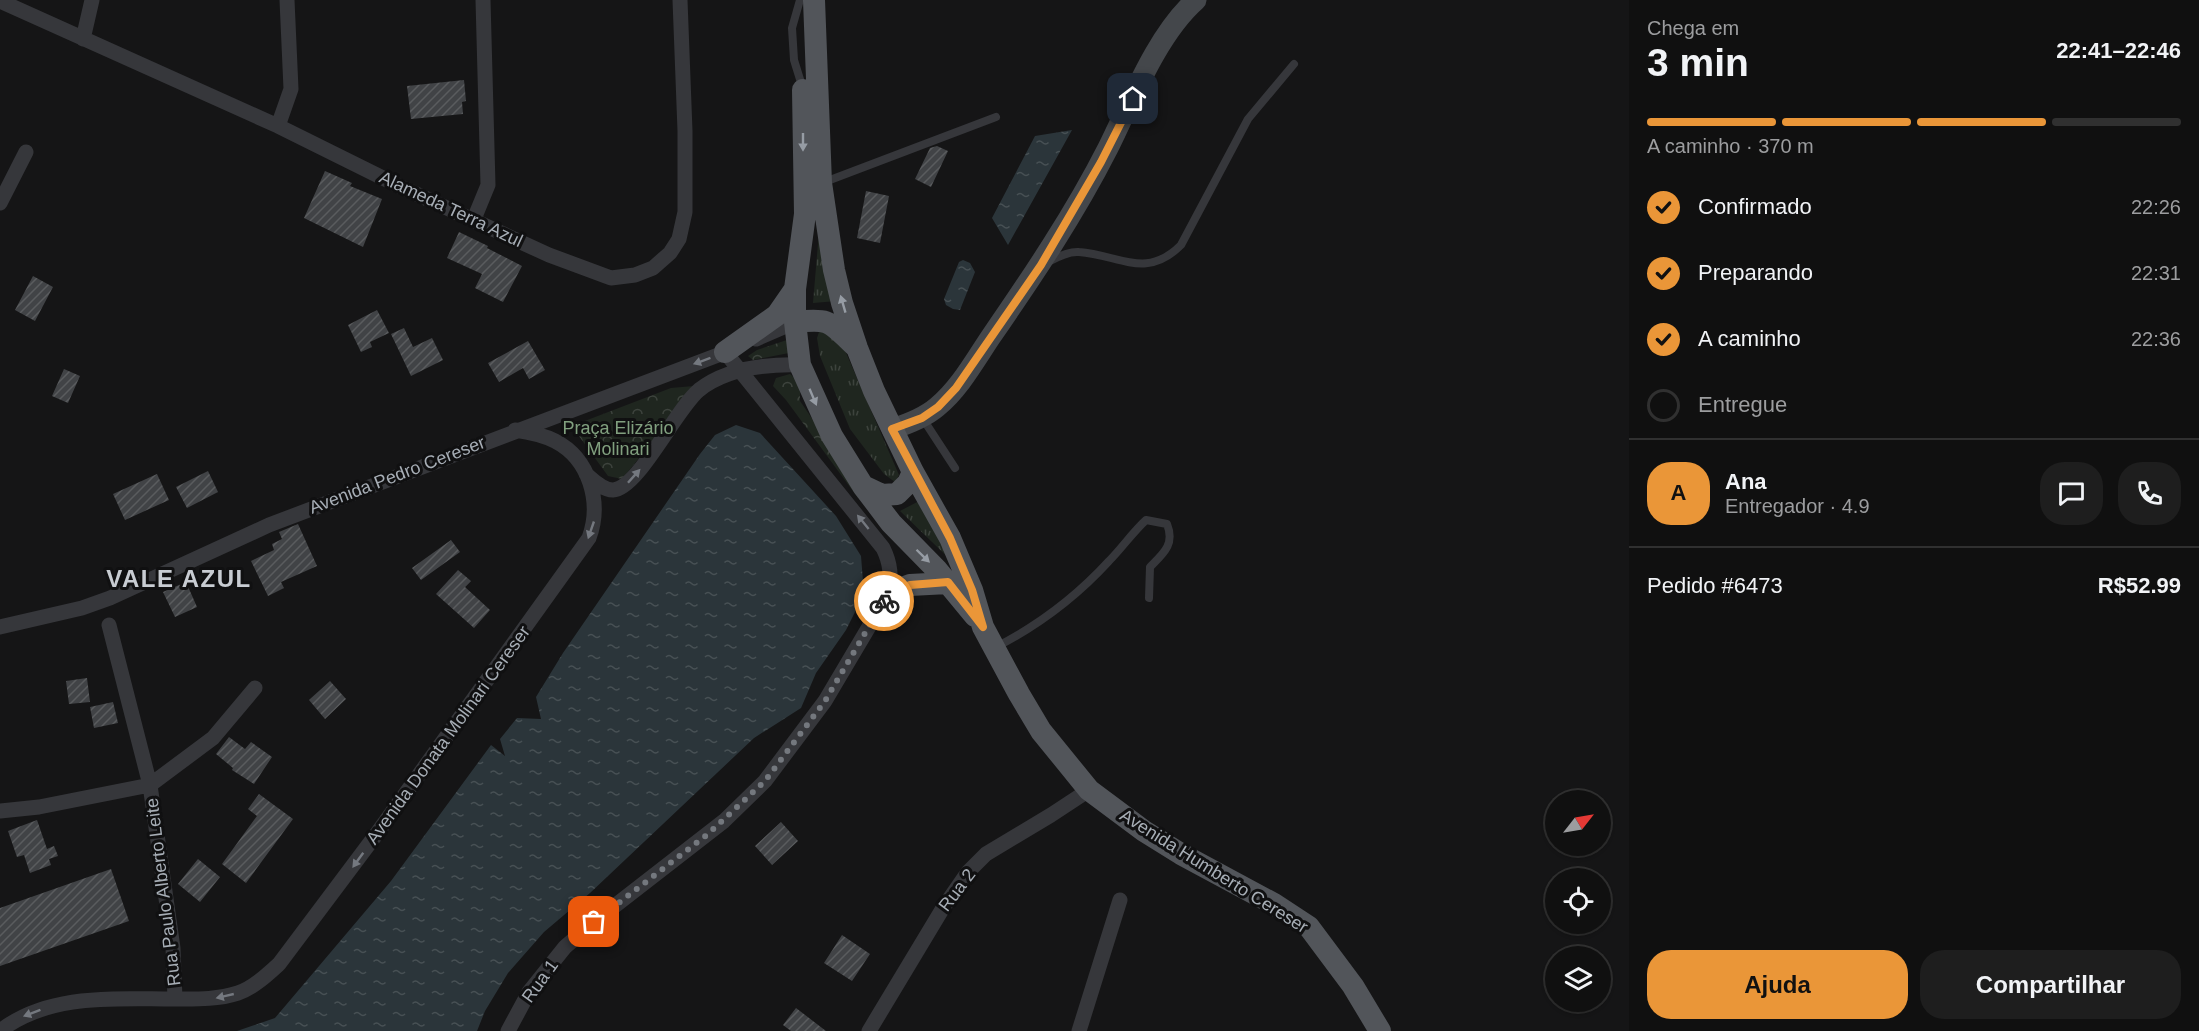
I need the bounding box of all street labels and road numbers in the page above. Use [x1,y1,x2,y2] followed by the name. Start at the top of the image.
[376,167,526,251] street label: Alameda Terra Azul
[306,432,488,518] street label: Avenida Pedro Cereser
[362,622,534,848] street label: Avenida Donata Molinari Cereser
[142,797,184,987] street label: Rua Paulo Alberto Leite
[1116,805,1312,937] street label: Avenida Humberto Cereser
[935,865,979,915] street label: Rua 2
[518,956,562,1006] street label: Rua 1

